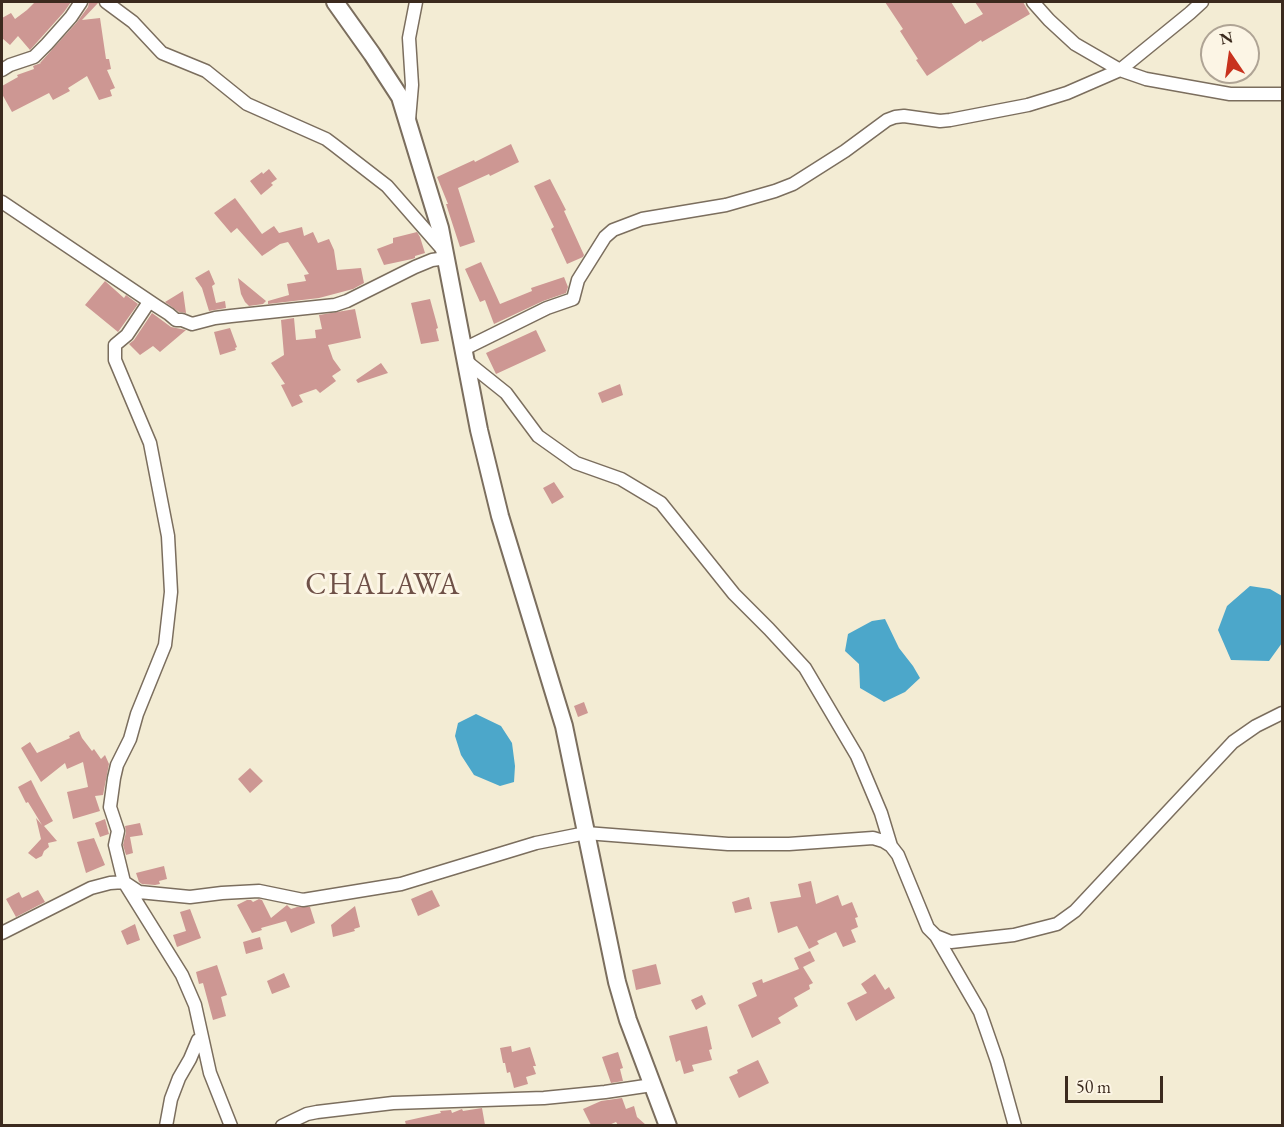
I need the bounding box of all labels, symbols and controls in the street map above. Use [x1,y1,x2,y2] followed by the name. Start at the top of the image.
[1200,24,1260,84] north arrow
[1218,26,1235,50] text: N
[305,568,461,604] district label: CHALAWA
[1068,1064,1166,1102] scale bar
[1076,1075,1111,1098] text: 50 m

